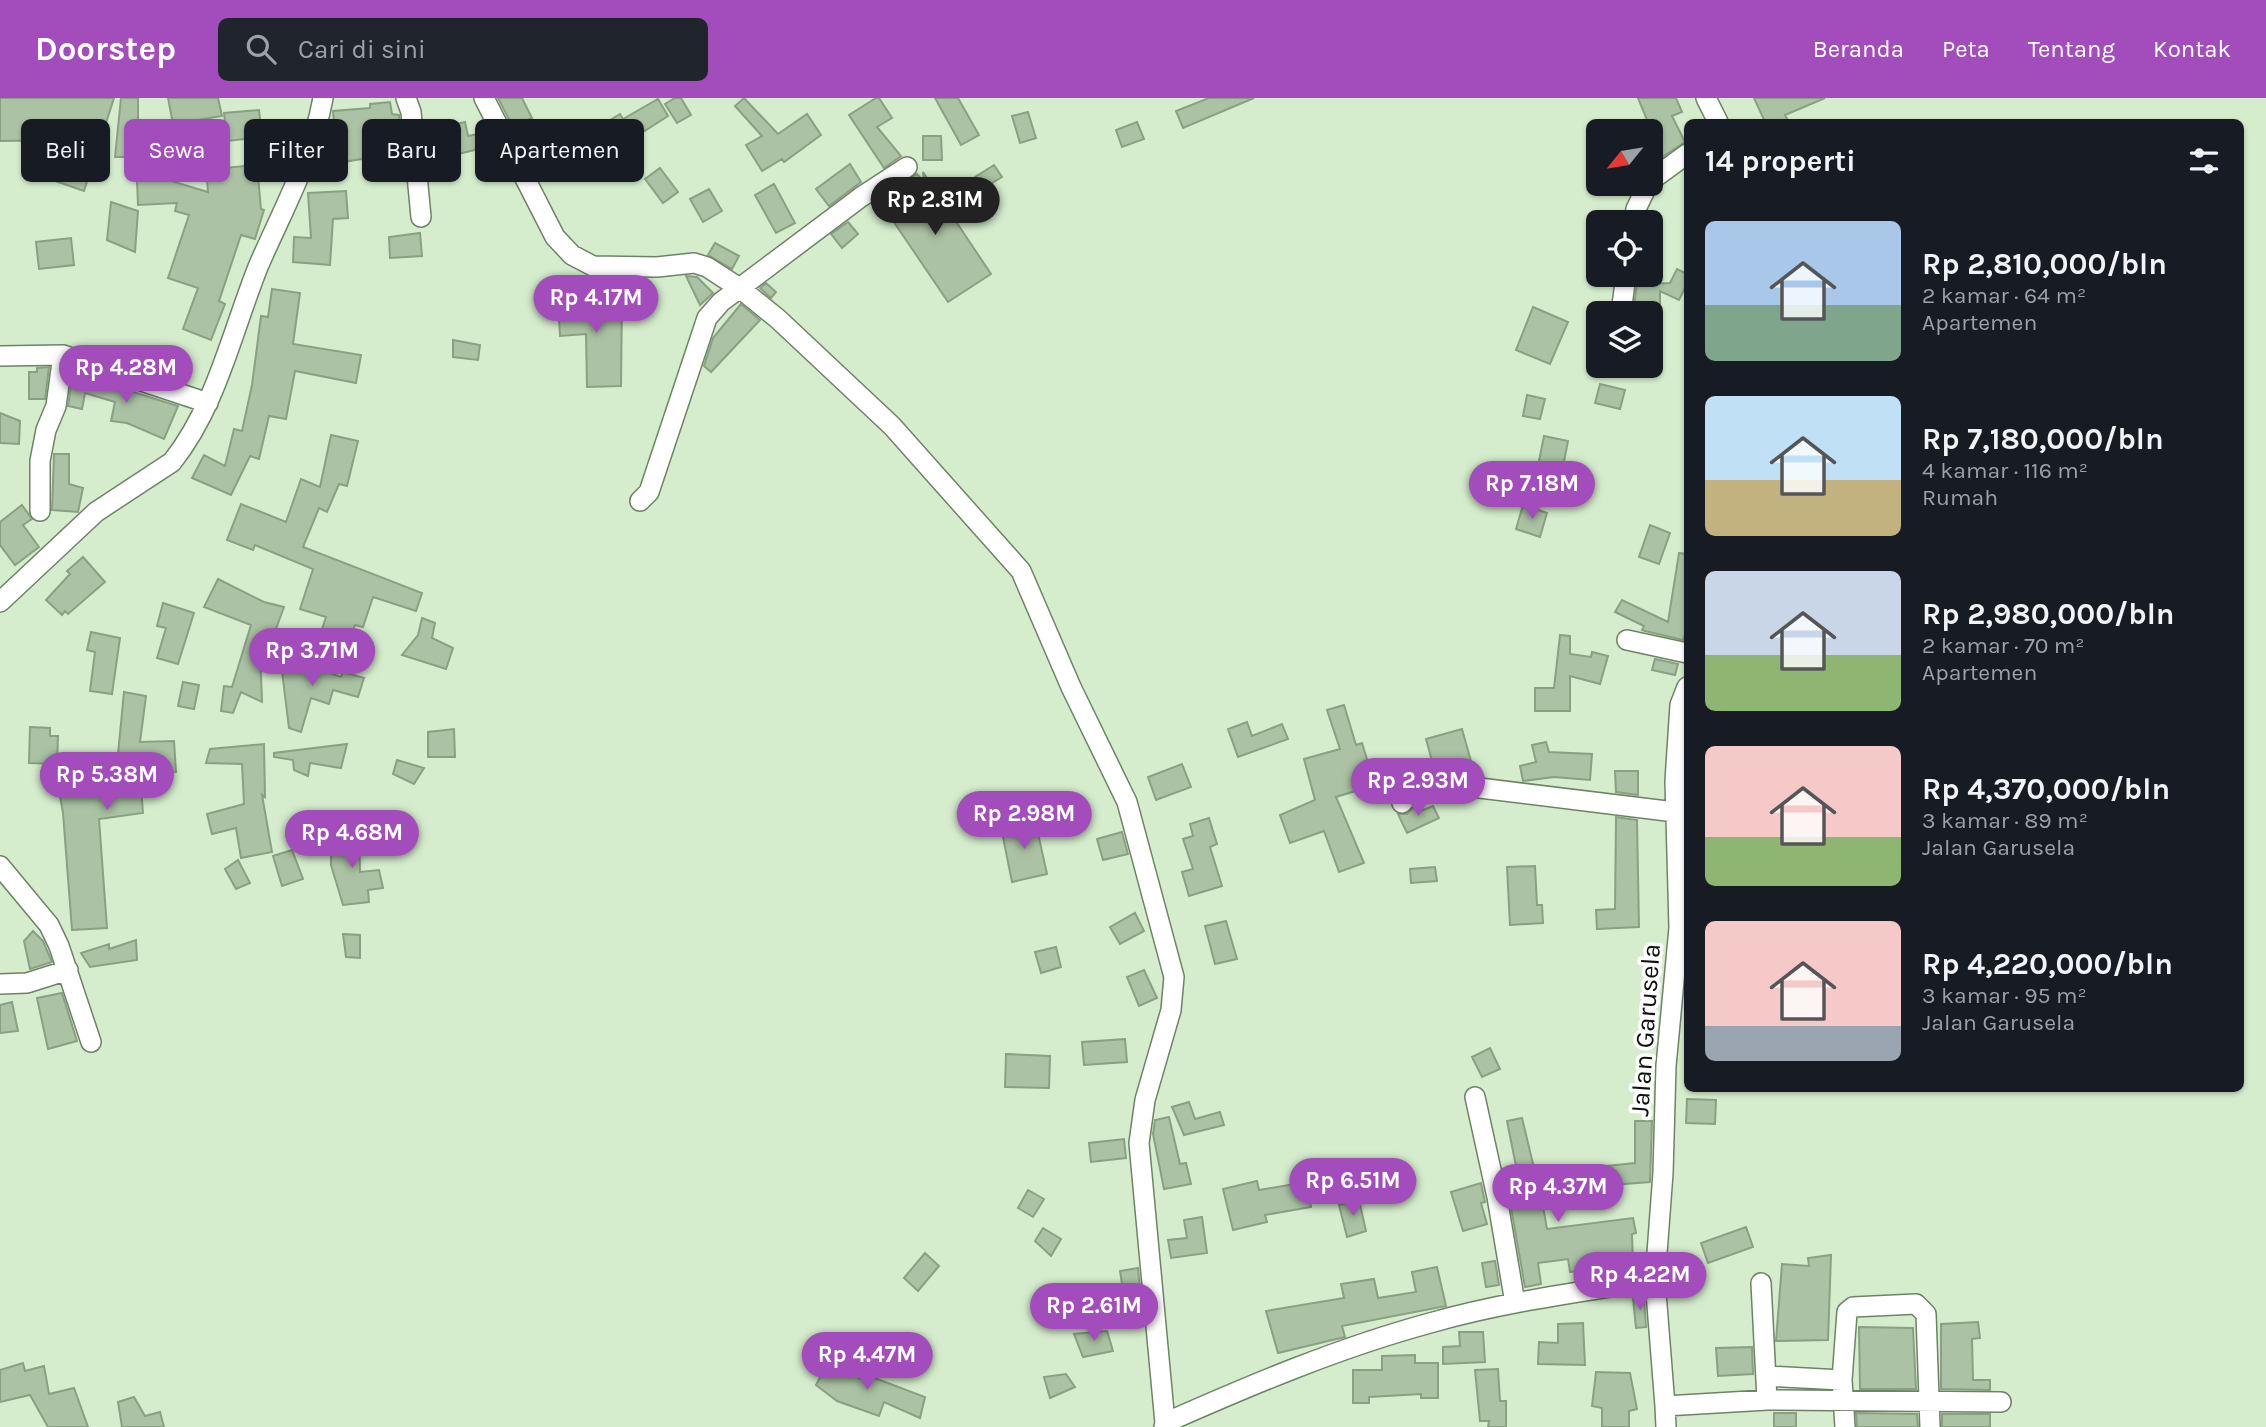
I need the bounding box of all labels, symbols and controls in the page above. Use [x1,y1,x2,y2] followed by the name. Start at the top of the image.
[218,18,708,81] search box
[35,30,176,68] text: Doorstep
[242,30,280,68] icon: search
[298,34,426,65] text: Cari di sini
[1813,35,1904,63] text: Beranda
[1942,35,1990,63] text: Peta
[2028,35,2115,63] text: Tentang
[2153,35,2231,63] text: Kontak
[21,119,110,182] chip: Beli
[124,119,230,182] chip: Sewa
[244,119,348,182] chip: Filter
[362,119,461,182] chip: Baru
[475,119,644,182] chip: Apartemen
[1586,119,1662,196] north arrow
[1586,119,1663,378] map controls
[2185,142,2223,180] icon: filters
[1705,143,1856,179] text: 14 properti
[863,178,1007,237] pin: Rp 2.81M
[887,186,983,213] text: Rp 2.81M
[1586,210,1663,287] button: locate
[1922,246,2167,282] text: Rp 2,810,000/bln
[1761,249,1845,333] icon: home
[524,275,668,335] pin: Rp 4.17M
[1922,282,2086,309] text: 2 kamar · 64 m²
[549,284,643,311] text: Rp 4.17M
[1586,301,1663,378] button: layers
[1922,309,2037,336] text: Apartemen
[54,345,198,405] pin: Rp 4.28M
[75,354,177,381] text: Rp 4.28M
[1922,421,2164,457] text: Rp 7,180,000/bln
[1761,424,1845,508] icon: home
[1922,457,2088,484] text: 4 kamar · 116 m²
[1460,462,1604,521] pin: Rp 7.18M
[1485,470,1579,497] text: Rp 7.18M
[1922,484,1998,511] text: Rumah
[1922,596,2175,632] text: Rp 2,980,000/bln
[1761,599,1845,683] icon: home
[240,628,384,688] pin: Rp 3.71M
[1922,632,2085,659] text: 2 kamar · 70 m²
[265,637,359,664] text: Rp 3.71M
[1922,659,2037,686] text: Apartemen
[35,752,179,812] pin: Rp 5.38M
[1346,758,1490,818] pin: Rp 2.93M
[56,761,158,788] text: Rp 5.38M
[1367,767,1469,794] text: Rp 2.93M
[1922,771,2170,807] text: Rp 4,370,000/bln
[1761,774,1845,858] icon: home
[952,792,1096,851] pin: Rp 2.98M
[973,800,1075,827] text: Rp 2.98M
[1922,807,2088,834] text: 3 kamar · 89 m²
[280,810,424,870] pin: Rp 4.68M
[301,819,403,846] text: Rp 4.68M
[1922,834,2075,861] text: Jalan Garusela
[1624,943,1667,1117] street label: Jalan Garusela
[1922,946,2173,982] text: Rp 4,220,000/bln
[1761,949,1845,1033] icon: home
[1922,982,2087,1009] text: 3 kamar · 95 m²
[1922,1009,2075,1036] text: Jalan Garusela
[1281,1158,1425,1218] pin: Rp 6.51M
[1486,1164,1630,1224] pin: Rp 4.37M
[1305,1167,1401,1194] text: Rp 6.51M
[1508,1173,1608,1200] text: Rp 4.37M
[1568,1252,1712,1312] pin: Rp 4.22M
[1589,1261,1691,1288] text: Rp 4.22M
[1022,1284,1166,1343] pin: Rp 2.61M
[1046,1292,1142,1319] text: Rp 2.61M
[795,1332,939,1392] pin: Rp 4.47M
[818,1341,916,1368] text: Rp 4.47M

